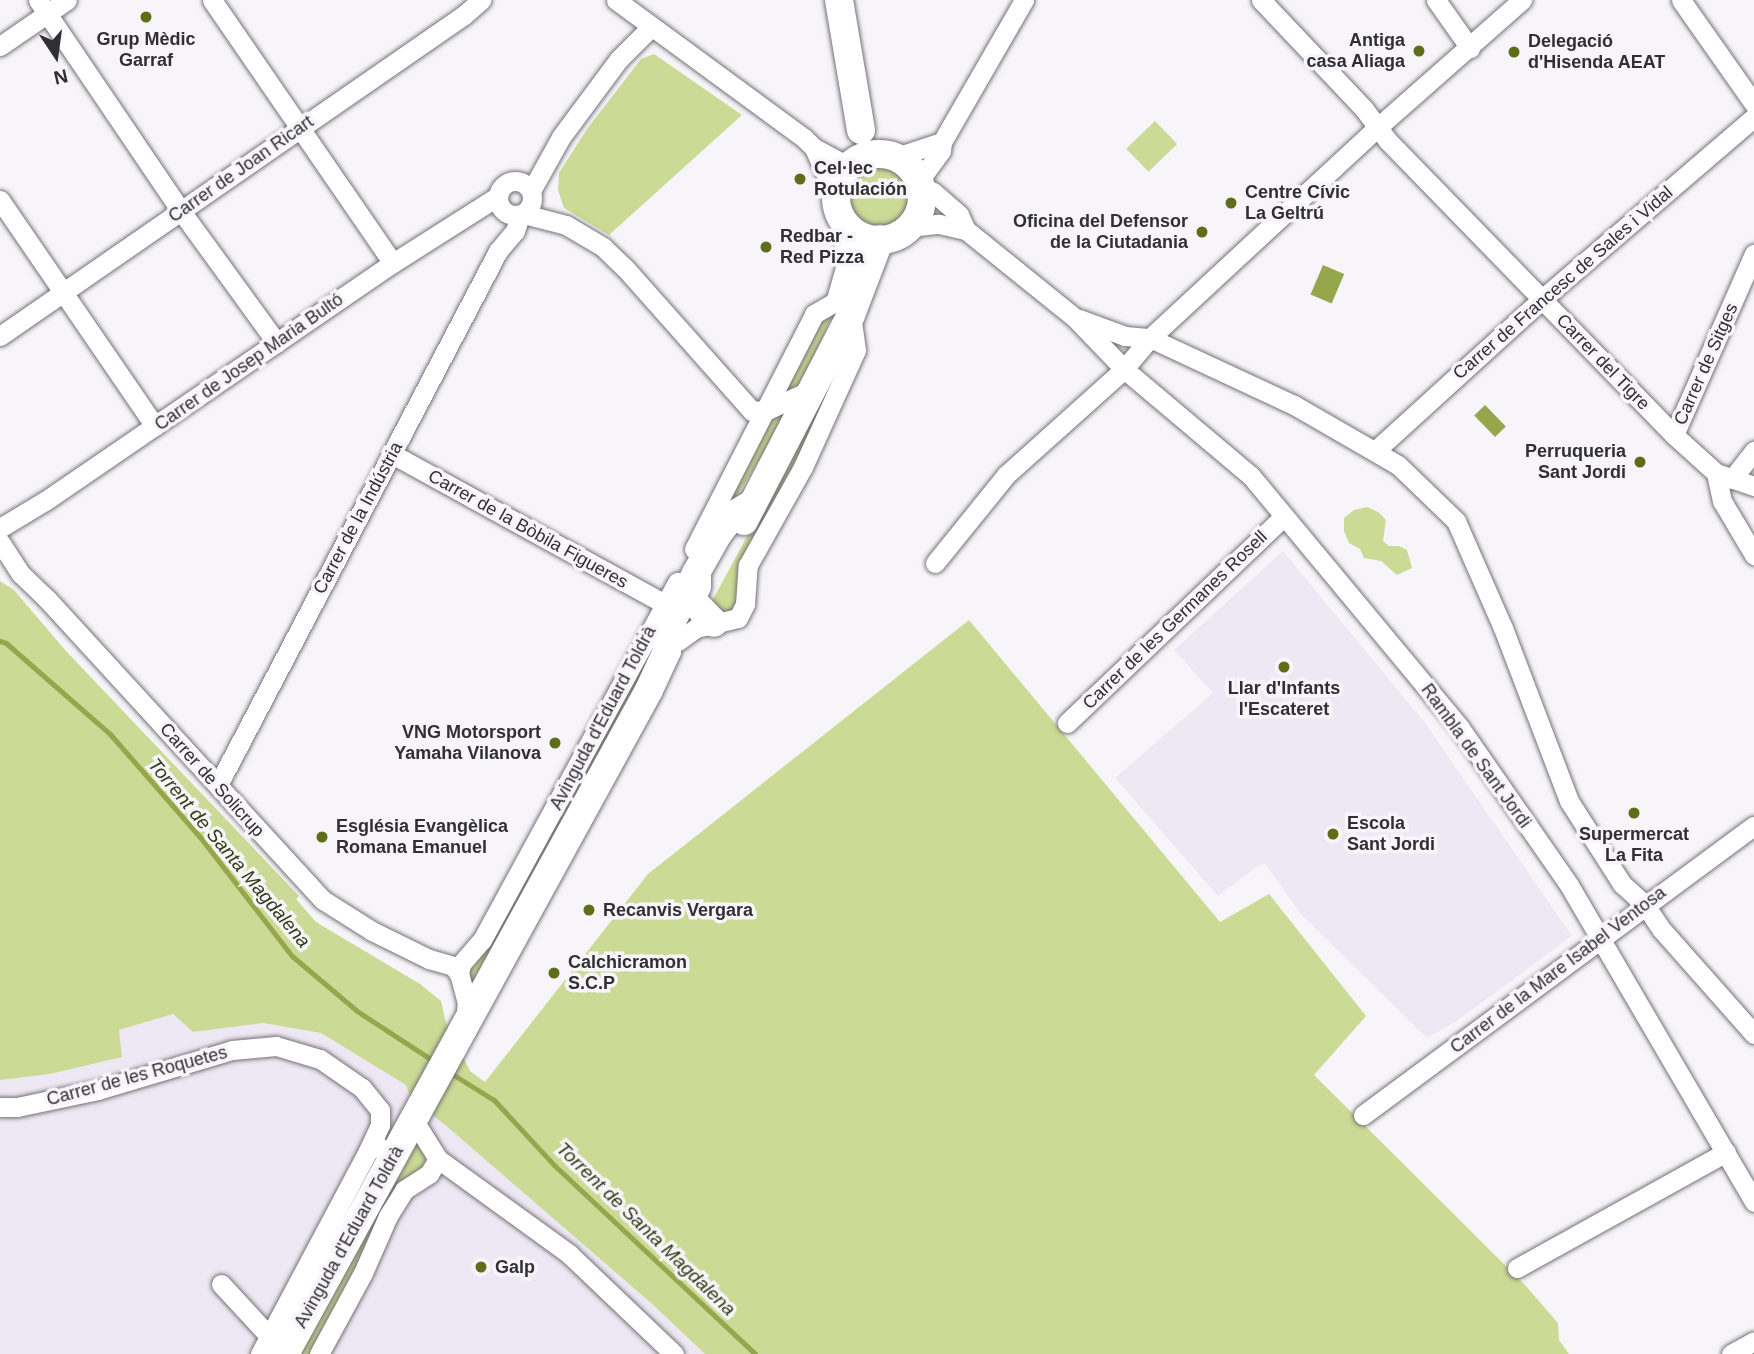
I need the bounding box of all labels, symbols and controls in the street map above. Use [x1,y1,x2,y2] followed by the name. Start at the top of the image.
[136,7,156,27] marker: Grup Mèdic Garraf
[21,21,91,91] north arrow
[96,29,196,72] place label: Grup Mèdic Garraf
[1306,30,1405,72] place label: Antiga casa Aliaga
[1528,31,1666,74] place label: Delegació d'Hisenda AEAT
[1411,43,1427,59] marker: Antiga casa Aliaga
[1506,44,1522,60] marker: Delegació d'Hisenda AEAT
[52,65,70,89] text: N
[164,111,318,227] street label: Carrer de Joan Ricart
[814,158,907,200] place label: Cel·lec Rotulación
[792,171,808,187] marker: Cel·lec Rotulación
[1245,182,1350,224] place label: Centre Cívic La Geltrú
[1449,182,1677,384] street label: Carrer de Francesc de Sales i Vidal
[1223,195,1239,211] marker: Centre Cívic La Geltrú
[1013,211,1188,254] place label: Oficina del Defensor de la Ciutadania
[1194,224,1210,240] marker: Oficina del Defensor de la Ciutadania
[780,226,864,268] place label: Redbar - Red Pizza
[758,239,774,255] marker: Redbar - Red Pizza
[151,289,347,435] street label: Carrer de Josep Maria Bultó
[1669,300,1743,428] street label: Carrer de Sitges
[1552,309,1654,415] street label: Carrer del Tigre
[309,438,407,598] street label: Carrer de la Indústria
[1525,441,1626,484] place label: Perruqueria Sant Jordi
[1632,454,1648,470] marker: Perruqueria Sant Jordi
[424,465,632,593] street label: Carrer de la Bòbila Figueres
[1078,526,1272,714] street label: Carrer de les Germanes Rosell
[545,622,661,814] street label: Avinguda d'Eduard Toldrà
[1276,659,1292,675] marker: Llar d'Infants l'Escateret
[1228,678,1340,720] place label: Llar d'Infants l'Escateret
[1416,680,1536,832] street label: Rambla de Sant Jordi
[155,719,269,841] street label: Carrer de Solicrup
[394,722,541,764] place label: VNG Motorsport Yamaha Vilanova
[547,735,563,751] marker: VNG Motorsport Yamaha Vilanova
[143,754,315,952] water label: Torrent de Santa Magdalena
[1626,805,1642,821] marker: Supermercat La Fita
[1347,813,1435,856] place label: Escola Sant Jordi
[336,816,508,858] place label: Església Evangèlica Romana Emanuel
[1579,824,1689,866] place label: Supermercat La Fita
[1325,826,1341,842] marker: Escola Sant Jordi
[314,829,330,845] marker: Església Evangèlica Romana Emanuel
[1446,882,1670,1058] street label: Carrer de la Mare Isabel Ventosa
[603,899,753,921] place label: Recanvis Vergara
[581,902,597,918] marker: Recanvis Vergara
[568,952,687,995] place label: Calchicramon S.C.P
[546,965,562,981] marker: Calchicramon S.C.P
[44,1041,230,1111] street label: Carrer de les Roquetes
[552,1137,740,1321] water label: Torrent de Santa Magdalena
[290,1142,408,1332] street label: Avinguda d'Eduard Toldrà
[495,1256,535,1278] place label: Galp
[473,1259,489,1275] marker: Galp

